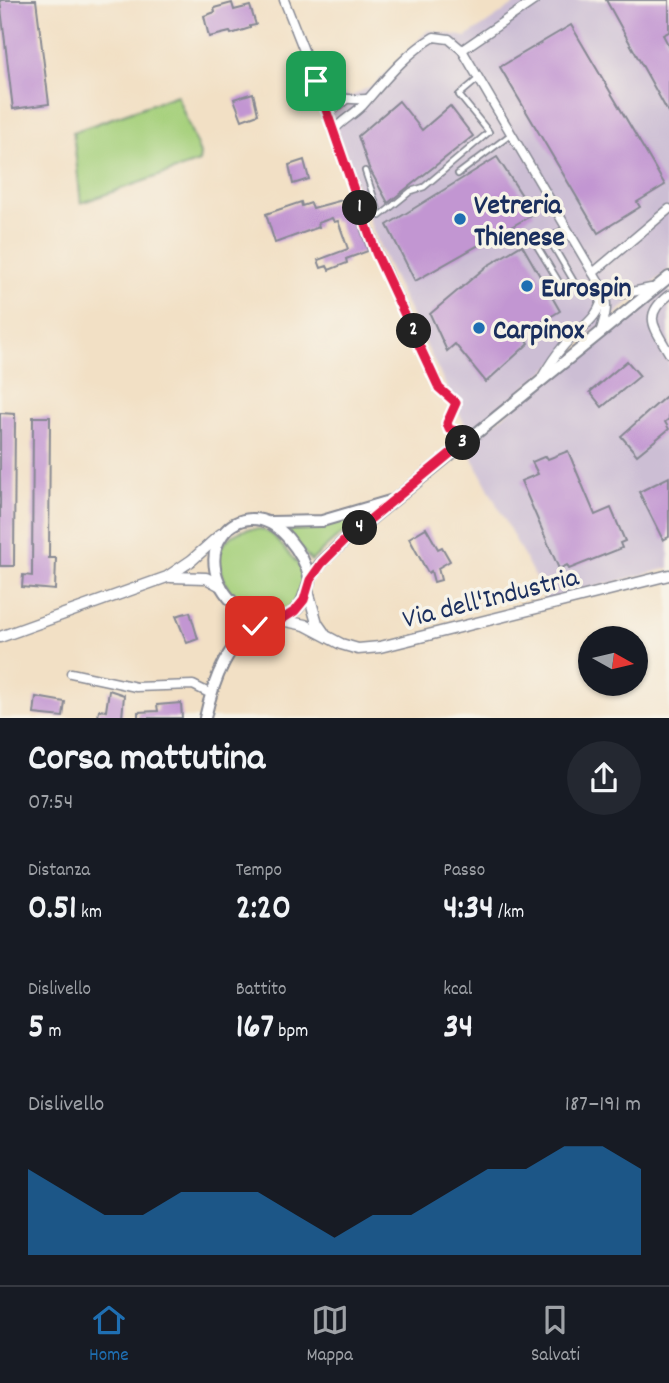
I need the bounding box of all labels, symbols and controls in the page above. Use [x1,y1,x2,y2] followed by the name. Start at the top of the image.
[286,51,346,111] pin
[297,62,335,100] icon: arrive
[474,188,565,260] place label: Vetreria Thienese
[342,190,378,226] pin: 1
[357,194,362,221] text: 1
[452,211,468,227] marker: Vetreria Thienese
[541,271,631,311] place label: Eurospin
[519,278,535,294] marker: Eurospin
[493,313,585,353] place label: Carpinox
[396,314,432,348] pin: 2
[409,317,418,344] text: 2
[471,320,487,336] marker: Carpinox
[446,426,480,460] pin: 3
[458,429,467,456] text: 3
[342,510,378,546] pin: 4
[356,514,363,541] text: 4
[399,559,584,642] street label: Via dell'Industria
[225,596,285,656] pin
[236,607,274,645] icon: check
[578,626,648,696] north arrow
[578,626,648,696] map controls
[28,733,265,788] text: Corsa mattutina
[567,741,641,815] button: share
[28,787,73,820] text: 07:54
[28,858,90,885] text: Distanza
[236,858,282,885] text: Tempo
[443,858,485,885] text: Passo
[28,885,77,935] text: 0.51
[236,885,291,935] text: 2:20
[443,885,494,935] text: 4:34
[77,900,102,927] text: km
[494,900,524,927] text: /km
[28,977,91,1004] text: Dislivello
[236,977,287,1004] text: Battito
[443,977,472,1004] text: kcal
[28,1004,44,1054] text: 5
[236,1004,274,1054] text: 167
[443,1004,473,1054] text: 34
[44,1019,62,1046] text: m
[274,1019,308,1046] text: bpm
[28,1089,104,1122] text: Dislivello
[565,1089,641,1122] text: 187–191 m
[89,1301,129,1370] tab: Home
[306,1301,353,1370] tab: Mappa
[531,1301,580,1370] tab: Salvati

